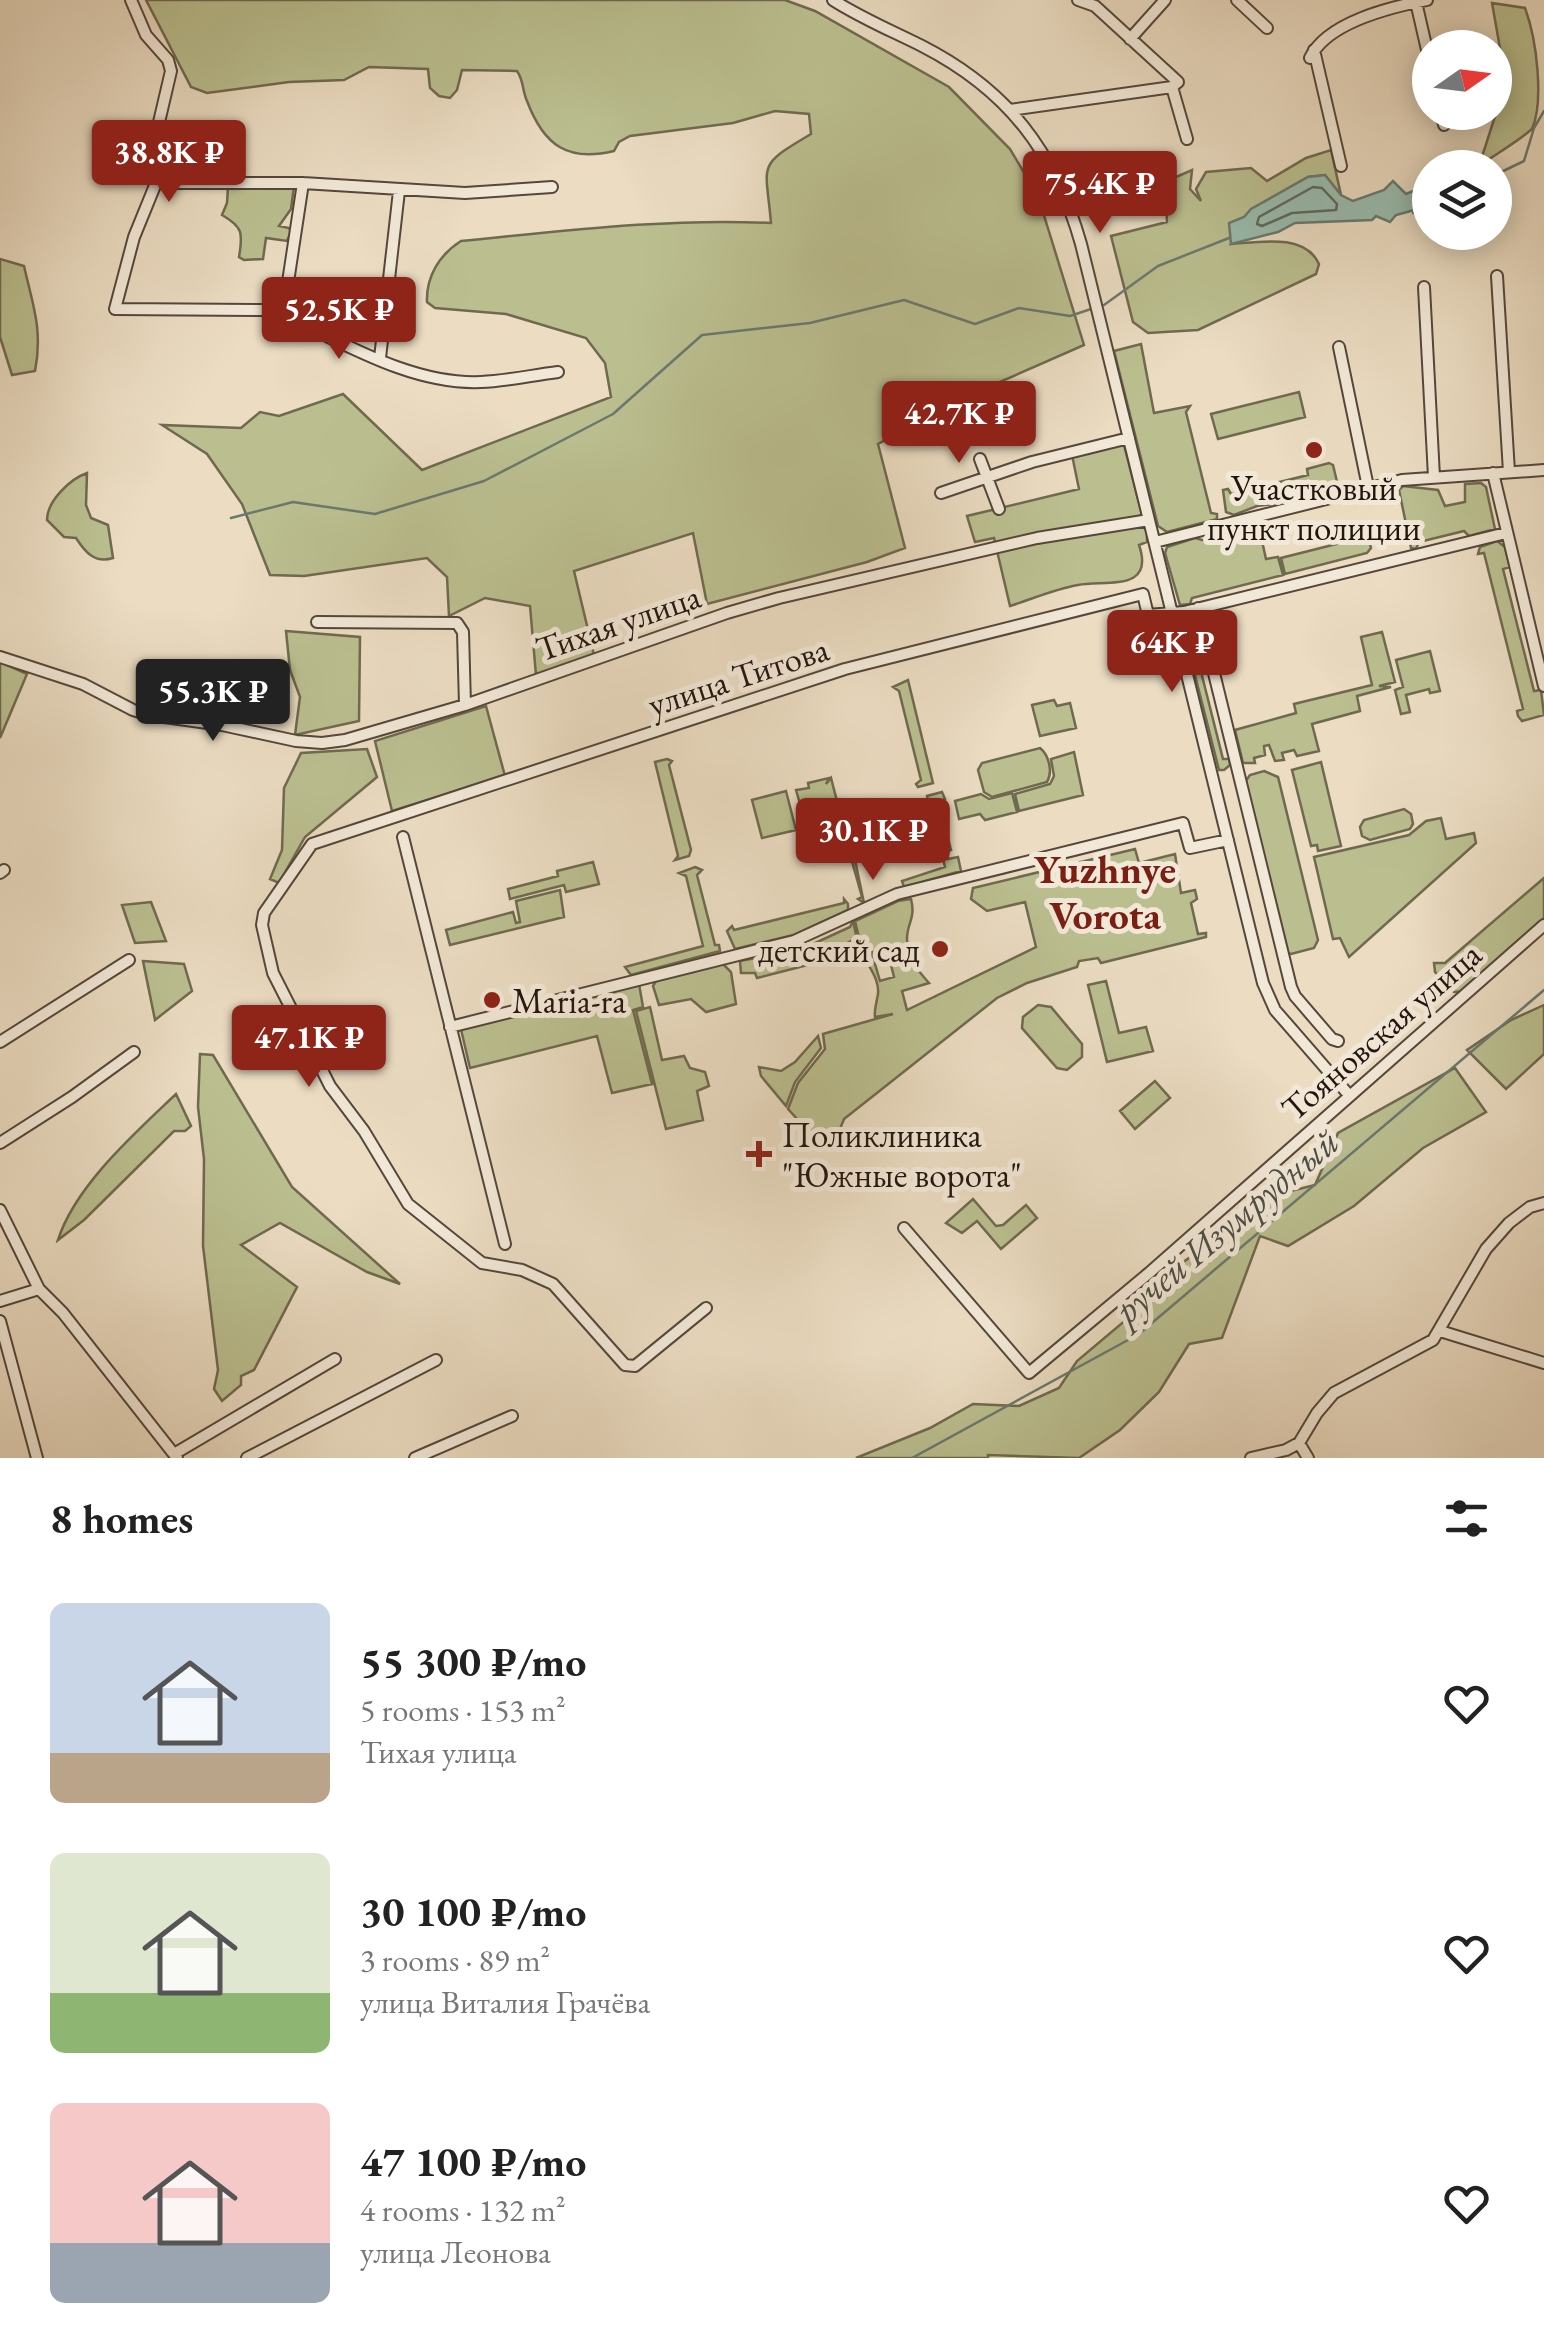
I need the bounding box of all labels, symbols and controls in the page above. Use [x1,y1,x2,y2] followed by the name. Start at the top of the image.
[1412,30,1512,130] north arrow
[1412,30,1512,250] map controls
[77,120,261,205] pin: 38.8K ₽
[114,131,224,173] text: 38.8K ₽
[1412,150,1512,250] button: layers
[1008,151,1192,236] pin: 75.4K ₽
[1045,162,1155,204] text: 75.4K ₽
[247,277,431,362] pin: 52.5K ₽
[284,288,394,330] text: 52.5K ₽
[867,381,1051,466] pin: 42.7K ₽
[904,392,1014,434] text: 42.7K ₽
[1303,439,1325,461] marker: Участковый пункт полиции
[1207,465,1421,551] place label: Участковый пункт полиции
[530,573,707,672] street label: Тихая улица
[1102,610,1242,695] pin: 64K ₽
[1129,621,1215,663] text: 64K ₽
[642,626,835,727] street label: улица Титова
[121,659,305,744] pin: 55.3K ₽
[158,670,268,712] text: 55.3K ₽
[781,798,965,883] pin: 30.1K ₽
[818,809,928,851] text: 30.1K ₽
[1034,843,1176,941] district label: Yuzhnye Vorota
[758,927,920,972] place label: детский сад
[1272,932,1491,1131] street label: Тояновская улица
[929,938,951,960] marker: детский сад
[512,978,626,1023] place label: Maria-ra
[481,989,503,1011] marker: Maria-ra
[217,1005,401,1090] pin: 47.1K ₽
[254,1016,364,1058] text: 47.1K ₽
[782,1112,1022,1198] place label: Поликлиника "Южные ворота"
[1100,1117,1349,1337] water label: ручей Изумрудный
[746,1141,772,1167] marker: Поликлиника "Южные ворота"
[50,1491,193,1546] text: 8 homes
[1439,1491,1494,1546] icon: filters
[360,1634,586,1689] text: 55 300 ₽/mo
[130,1643,250,1763] icon: home
[1439,1676,1494,1731] icon: heart
[360,1689,566,1731] text: 5 rooms · 153 m²
[360,1731,517,1773] text: Тихая улица
[360,1884,586,1939] text: 30 100 ₽/mo
[130,1893,250,2013] icon: home
[1439,1926,1494,1981] icon: heart
[360,1939,550,1981] text: 3 rooms · 89 m²
[360,1981,650,2023] text: улица Виталия Грачёва
[360,2134,586,2189] text: 47 100 ₽/mo
[130,2143,250,2263] icon: home
[1439,2176,1494,2231] icon: heart
[360,2189,566,2231] text: 4 rooms · 132 m²
[360,2231,551,2273] text: улица Леонова

